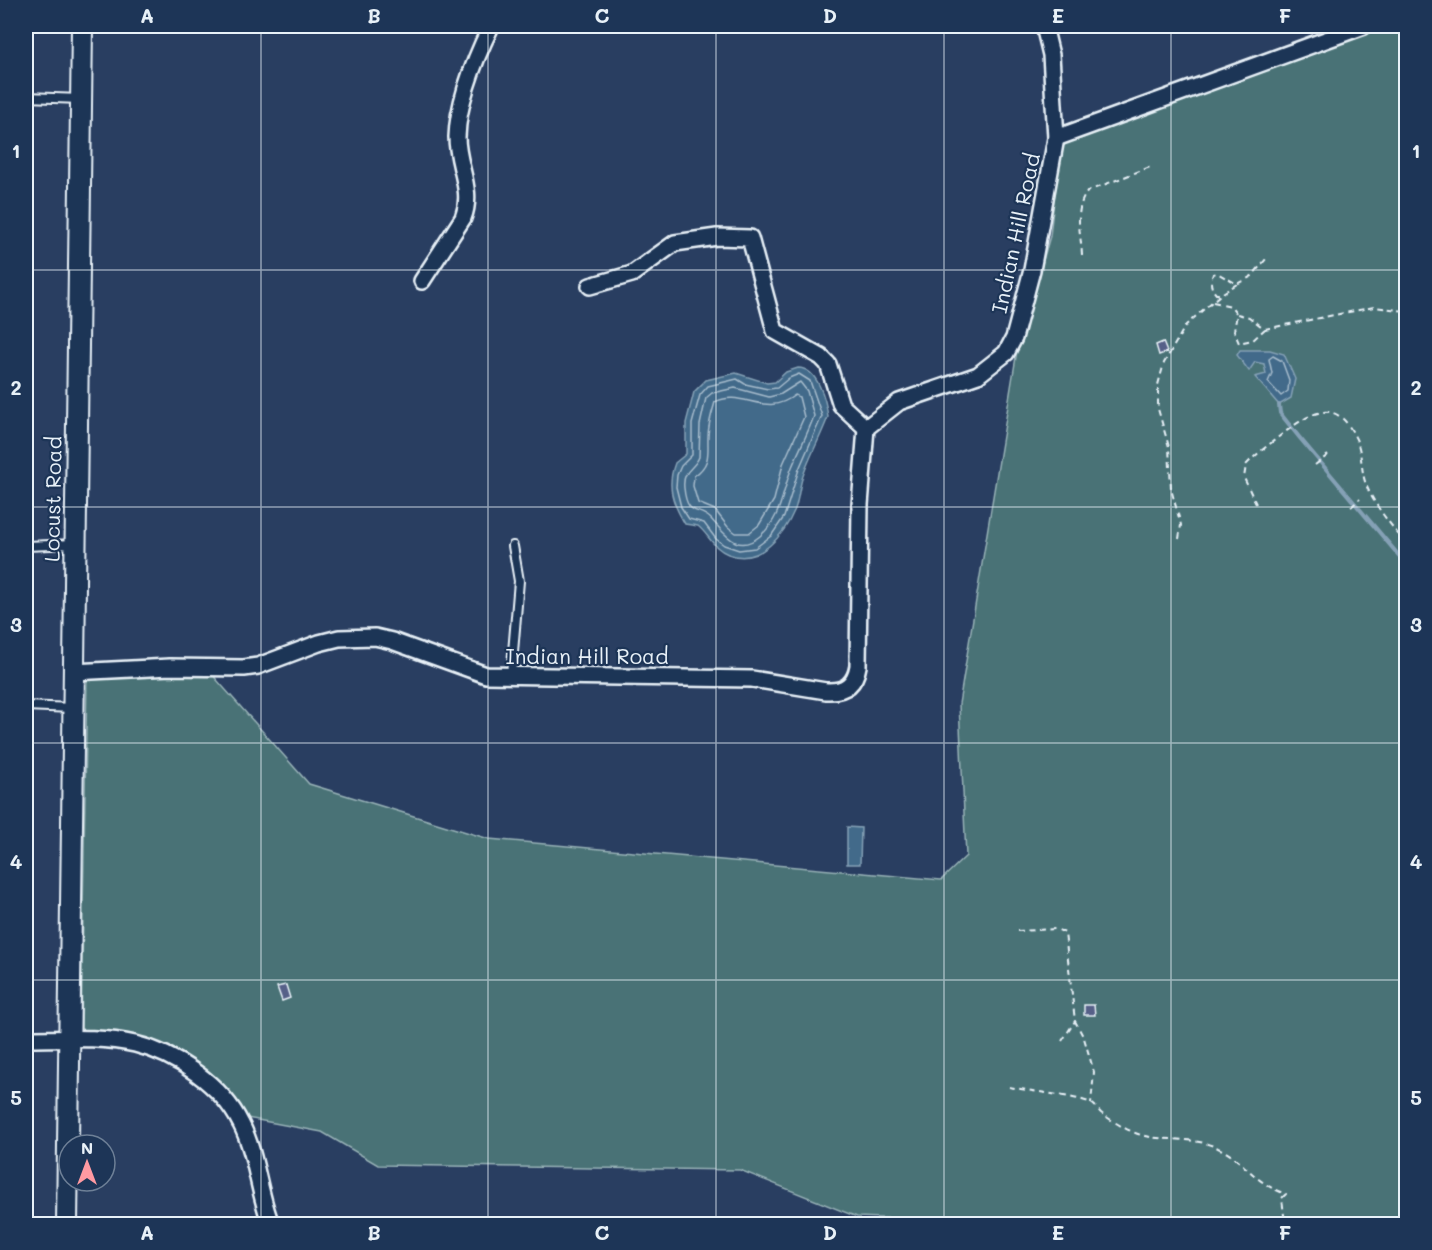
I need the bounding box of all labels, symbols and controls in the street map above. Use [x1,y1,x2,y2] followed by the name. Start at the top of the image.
[140,2,154,28] text: A
[367,2,381,28] text: B
[595,2,610,28] text: C
[823,2,837,28] text: D
[1052,2,1064,28] text: E
[1279,2,1292,28] text: F
[12,137,20,163] text: 1
[1412,137,1420,163] text: 1
[985,150,1045,316] street label: Indian Hill Road
[10,374,22,400] text: 2
[1410,374,1422,400] text: 2
[37,436,67,562] street label: Locust Road
[10,611,22,637] text: 3
[1410,611,1422,637] text: 3
[506,642,668,669] street label: Indian Hill Road
[10,848,23,874] text: 4
[1410,848,1423,874] text: 4
[10,1084,22,1110] text: 5
[1410,1084,1422,1110] text: 5
[57,1133,117,1193] north arrow
[81,1137,93,1158] text: N
[140,1219,154,1245] text: A
[367,1219,381,1245] text: B
[595,1219,610,1245] text: C
[823,1219,837,1245] text: D
[1052,1219,1064,1245] text: E
[1279,1219,1292,1245] text: F

